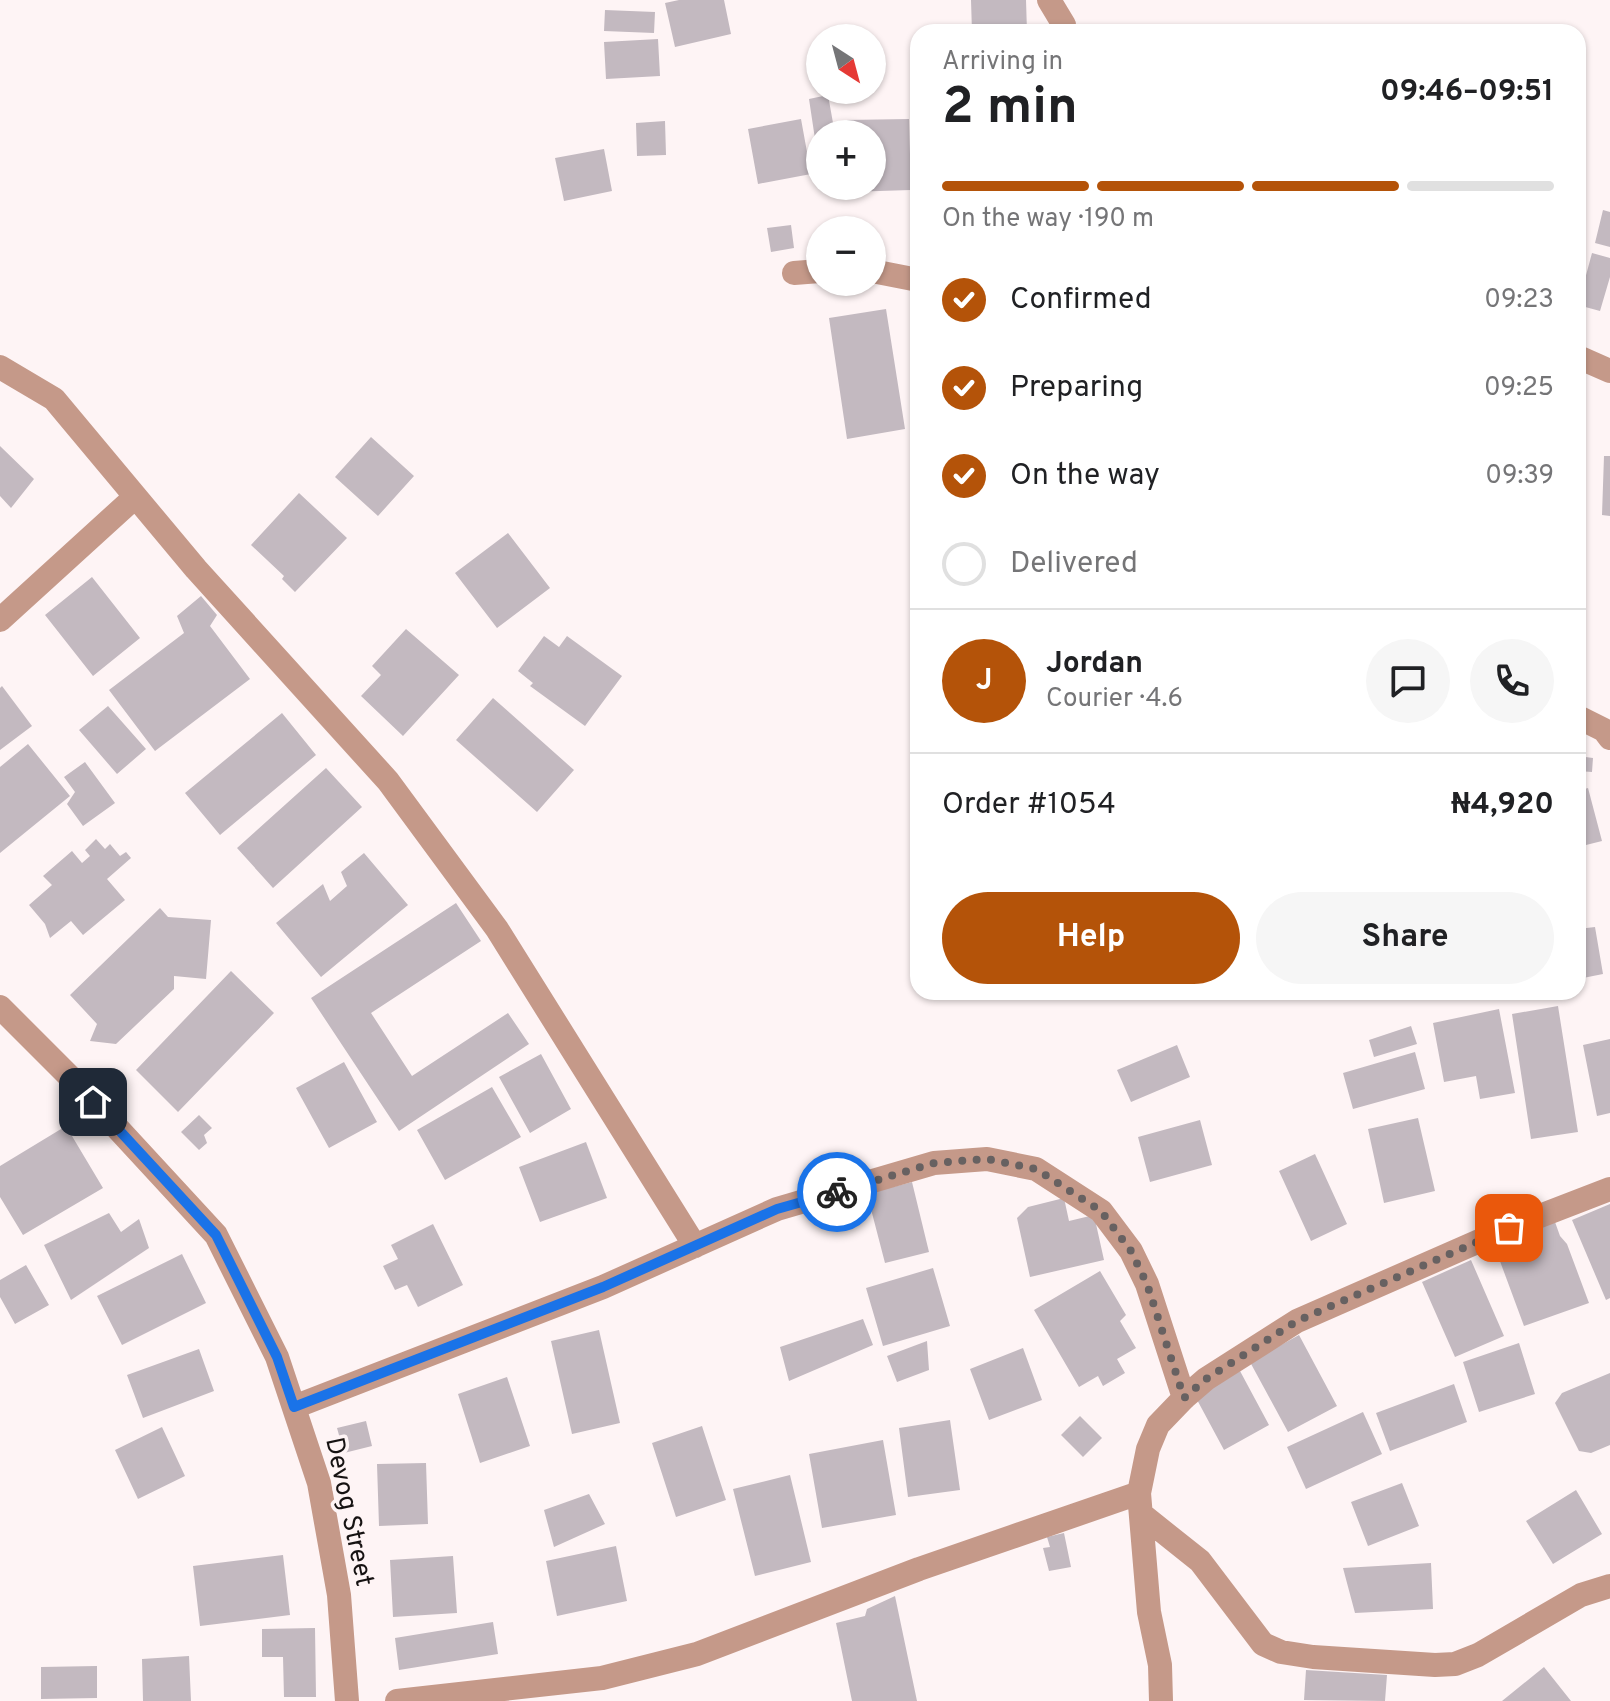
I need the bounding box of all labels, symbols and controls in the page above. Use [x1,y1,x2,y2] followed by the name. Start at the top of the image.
[806,24,886,104] north arrow
[806,24,886,296] map controls
[942,46,1063,79] text: Arriving in
[1380,74,1554,111] text: 09:46–09:51
[942,76,1078,142] text: 2 min
[806,120,886,200] button: +
[942,203,1154,236] text: On the way · 190 m
[806,216,886,296] button: −
[942,278,986,322] icon: check
[1010,282,1152,319] text: Confirmed
[1484,284,1554,317] text: 09:23
[942,366,986,410] icon: check
[1010,370,1143,407] text: Preparing
[1484,372,1554,405] text: 09:25
[942,454,986,498] icon: check
[1010,458,1160,495] text: On the way
[1485,460,1554,493] text: 09:39
[1010,546,1138,583] text: Delivered
[1366,639,1450,723] button: chat
[1470,639,1554,723] button: phone
[1046,646,1143,683] text: Jordan
[976,663,992,700] text: J
[1046,683,1183,716] text: Courier · 4.6
[942,787,1116,824] text: Order #1054
[1451,787,1554,824] text: ₦4,920
[942,892,1240,984] button: Help
[1256,892,1554,984] button: Share
[59,1068,127,1136] pin
[71,1080,115,1124] icon: home
[797,1152,877,1232] courier
[815,1170,859,1214] icon: bike
[1475,1194,1543,1262] pin
[1487,1206,1531,1250] icon: bag
[316,1435,380,1589] street label: Devog Street

